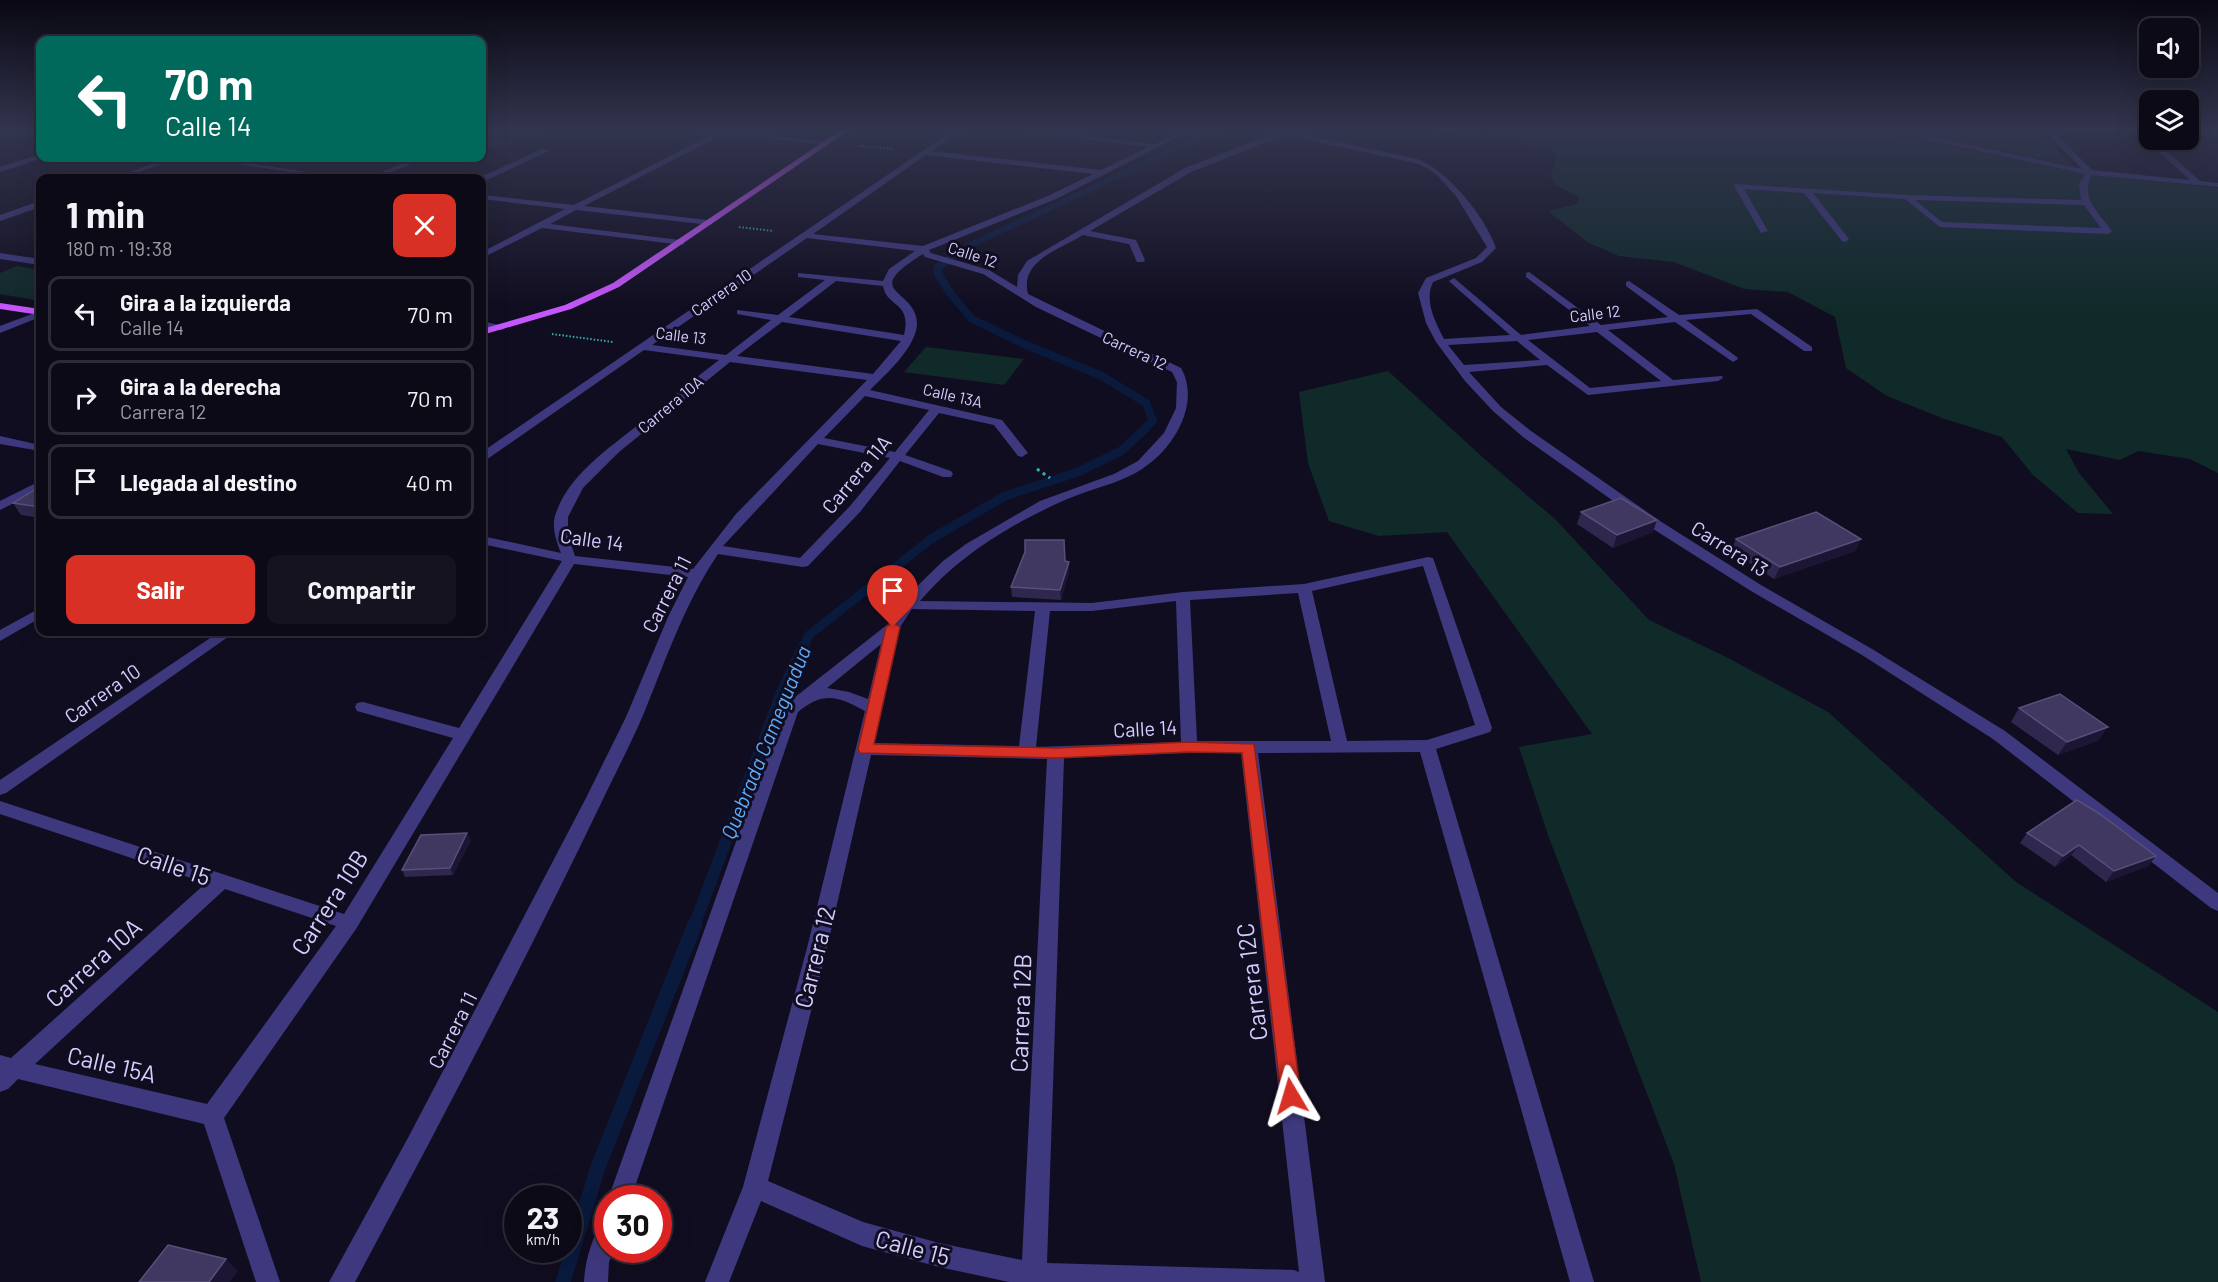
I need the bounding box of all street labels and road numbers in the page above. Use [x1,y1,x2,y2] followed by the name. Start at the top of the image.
[946,237,1000,271] street label: Calle 12
[687,264,755,320] street label: Carrera 10
[1569,300,1621,326] street label: Calle 12
[655,322,707,348] street label: Calle 13
[1100,327,1170,373] street label: Carrera 12
[633,371,707,437] street label: Carrera 10A
[921,379,985,411] street label: Calle 13A
[816,430,896,518] street label: Carrera 11A
[1687,515,1773,581] street label: Carrera 13
[559,523,625,555] street label: Calle 14
[636,552,696,636] street label: Carrera 11
[59,658,145,728] street label: Carrera 10
[1112,714,1178,742] street label: Calle 14
[133,839,215,891] street label: Calle 15
[284,844,374,960] street label: Carrera 10B
[787,903,841,1011] street label: Carrera 12
[39,911,147,1013] street label: Carrera 10A
[1229,921,1273,1043] street label: Carrera 12C
[1003,953,1037,1073] street label: Carrera 12B
[422,988,482,1072] street label: Carrera 11
[65,1040,159,1088] street label: Calle 15A
[873,1223,953,1271] street label: Calle 15

